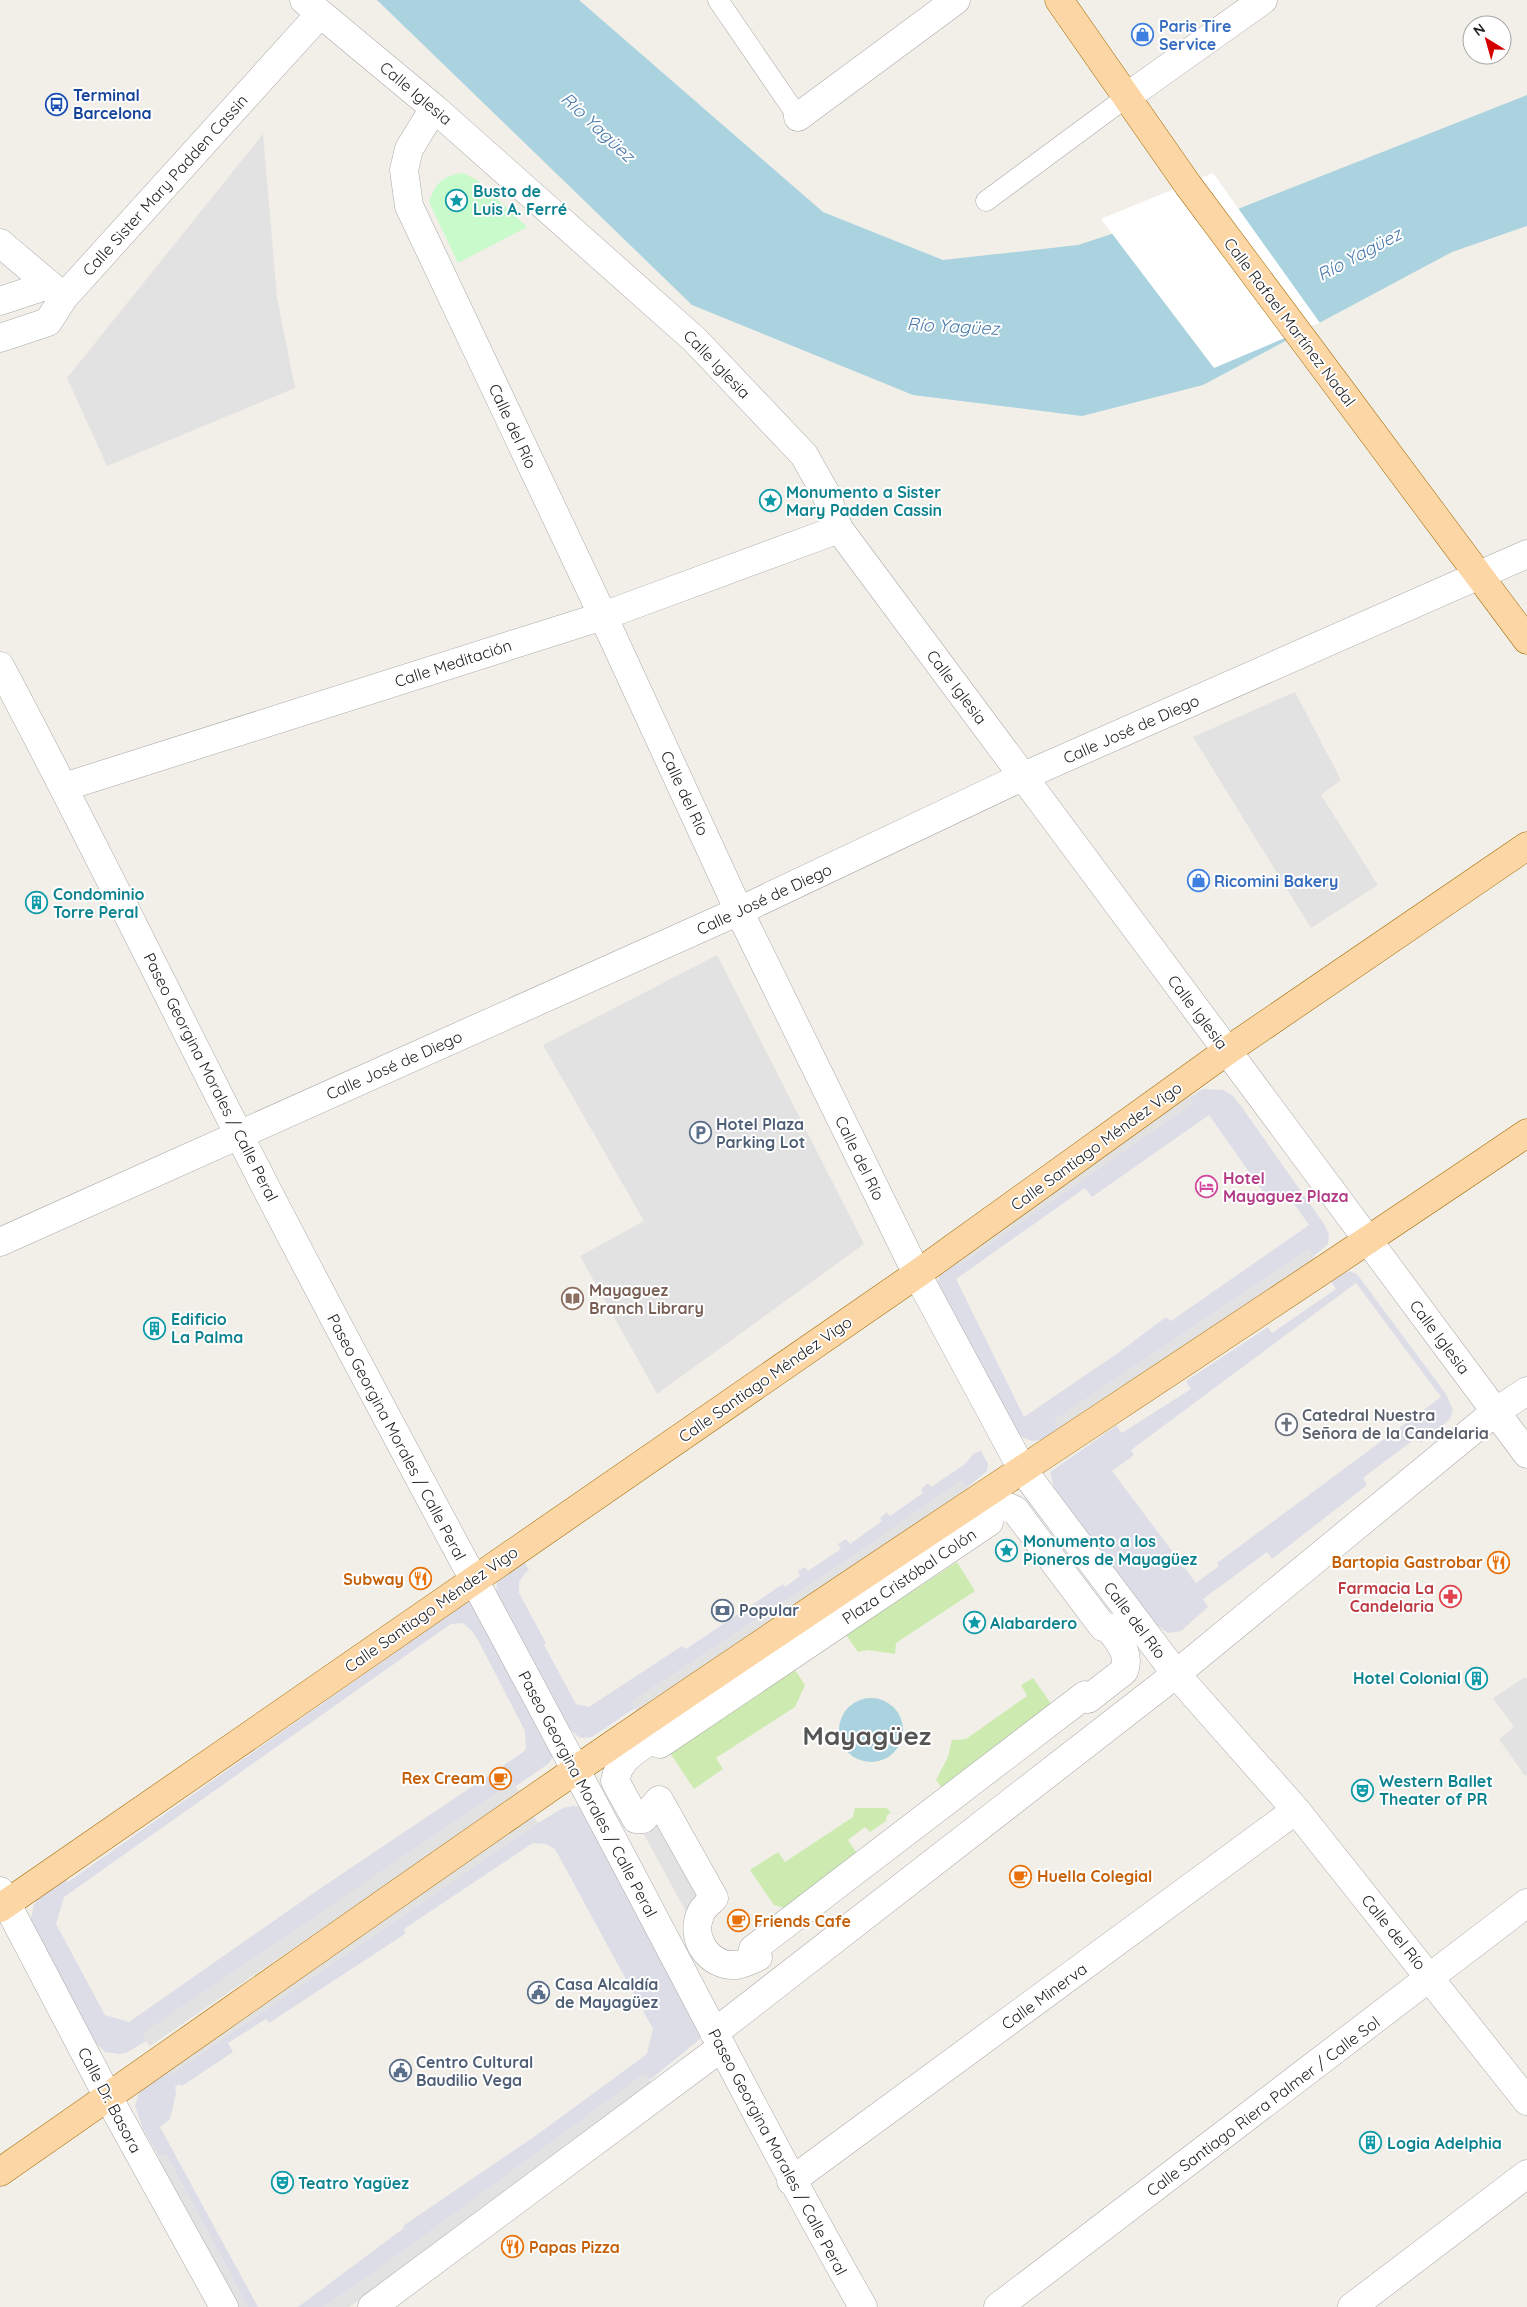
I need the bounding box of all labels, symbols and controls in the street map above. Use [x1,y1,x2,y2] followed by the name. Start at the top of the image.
[1462,15,1512,65] north arrow
[1159,16,1231,54] place label: Paris Tire Service
[1470,19,1489,40] text: N
[1131,23,1155,47] shop icon: Paris Tire Service
[376,57,456,129] street label: Calle Iglesia
[73,85,152,123] place label: Terminal Barcelona
[556,87,641,168] water label: Río Yagüez
[78,90,252,280] street label: Calle Sister Mary Padden Cassin
[45,92,69,116] bus stop icon: Terminal Barcelona
[473,181,567,219] place label: Busto de Luis A. Ferré
[445,188,469,212] place icon: Busto de Luis A. Ferré
[1313,221,1407,286] water label: Río Yagüez
[1220,234,1360,410] street label: Calle Rafael Martínez Nadal
[906,312,1002,340] water label: Río Yagüez
[679,325,755,403] street label: Calle Iglesia
[485,380,541,472] street label: Calle del Río
[786,482,942,520] place label: Monumento a Sister Mary Padden Cassin
[758,489,782,513] place icon: Monumento a Sister Mary Padden Cassin
[392,635,514,691] street label: Calle Meditación
[923,646,991,728] street label: Calle Iglesia
[1060,690,1202,768] street label: Calle José de Diego
[657,747,713,839] street label: Calle del Río
[693,859,835,939] street label: Calle José de Diego
[1186,869,1210,893] shop icon: Ricomini Bakery
[1214,871,1338,891] place label: Ricomini Bakery
[53,884,144,922] place label: Condominio Torre Peral
[25,891,49,915] building icon: Condominio Torre Peral
[139,949,283,1205] street label: Paseo Georgina Morales / Calle Peral
[1164,971,1232,1053] street label: Calle Iglesia
[323,1026,465,1104] street label: Calle José de Diego
[1007,1077,1185,1215] street label: Calle Santiago Méndez Vigo
[831,1113,889,1203] street label: Calle del Río
[716,1114,805,1152] place label: Hotel Plaza Parking Lot
[688,1121,712,1145] parking icon: Hotel Plaza Parking Lot
[1223,1168,1349,1206] place label: Hotel Mayaguez Plaza
[1195,1175,1219,1199] hotel icon: Hotel Mayaguez Plaza
[589,1280,704,1318] place label: Mayaguez Branch Library
[561,1287,585,1311] library icon: Mayaguez Branch Library
[1406,1296,1474,1378] street label: Calle Iglesia
[171,1309,243,1347] place label: Edificio La Palma
[323,1310,471,1564] street label: Paseo Georgina Morales / Calle Peral
[675,1312,855,1446] street label: Calle Santiago Méndez Vigo
[143,1316,167,1340] building icon: Edificio La Palma
[1302,1405,1489,1443] place label: Catedral Nuestra Señora de la Candelaria
[1274,1412,1298,1436] church icon: Catedral Nuestra Señora de la Candelaria
[838,1524,980,1628] street label: Plaza Cristóbal Colón
[1023,1531,1198,1569] place label: Monumento a los Pioneros de Mayagüez
[995,1538,1019,1562] place icon: Monumento a los Pioneros de Mayagüez
[341,1542,521,1676] street label: Calle Santiago Méndez Vigo
[1487,1550,1511,1574] restaurant icon: Bartopia Gastrobar
[1331,1552,1483,1572] place label: Bartopia Gastrobar
[408,1567,432,1591] restaurant icon: Subway
[343,1569,404,1589] place label: Subway
[1100,1578,1170,1662] street label: Calle del Río
[1338,1578,1434,1616] place label: Farmacia La Candelaria
[1438,1585,1462,1609] pharmacy icon: Farmacia La Candelaria
[711,1598,735,1622] bank icon: Popular
[739,1600,799,1620] place label: Popular
[962,1611,986,1635] place icon: Alabardero
[990,1613,1077,1633] place label: Alabardero
[1465,1666,1489,1690] building icon: Hotel Colonial
[514,1667,662,1921] street label: Paseo Georgina Morales / Calle Peral
[1353,1668,1461,1688] place label: Hotel Colonial
[803,1719,932,1752] district label: Mayagüez
[489,1766,513,1790] cafe icon: Rex Cream
[401,1768,485,1788] place label: Rex Cream
[1379,1771,1493,1809] place label: Western Ballet Theater of PR
[1351,1778,1375,1802] theatre icon: Western Ballet Theater of PR
[1009,1864,1033,1888] cafe icon: Huella Colegial
[1037,1866,1152,1886] place label: Huella Colegial
[1357,1890,1431,1974] street label: Calle del Río
[726,1909,750,1933] cafe icon: Friends Cafe
[754,1911,851,1931] place label: Friends Cafe
[997,1958,1091,2034] street label: Calle Minerva
[555,1974,658,2012] place label: Casa Alcaldía de Mayagüez
[527,1981,551,2005] public building icon: Casa Alcaldía de Mayagüez
[1142,2012,1384,2200] street label: Calle Santiago Riera Palmer / Calle Sol
[704,2025,852,2279] street label: Paseo Georgina Morales / Calle Peral
[74,2044,146,2156] street label: Calle Dr. Basora
[416,2052,533,2090] place label: Centro Cultural Baudilio Vega
[388,2059,412,2083] public building icon: Centro Cultural Baudilio Vega
[1359,2131,1383,2155] building icon: Logia Adelphia
[1387,2133,1502,2153] place label: Logia Adelphia
[270,2171,294,2195] theatre icon: Teatro Yagüez
[298,2173,409,2193] place label: Teatro Yagüez
[501,2235,525,2259] restaurant icon: Papas Pizza
[529,2237,620,2257] place label: Papas Pizza

